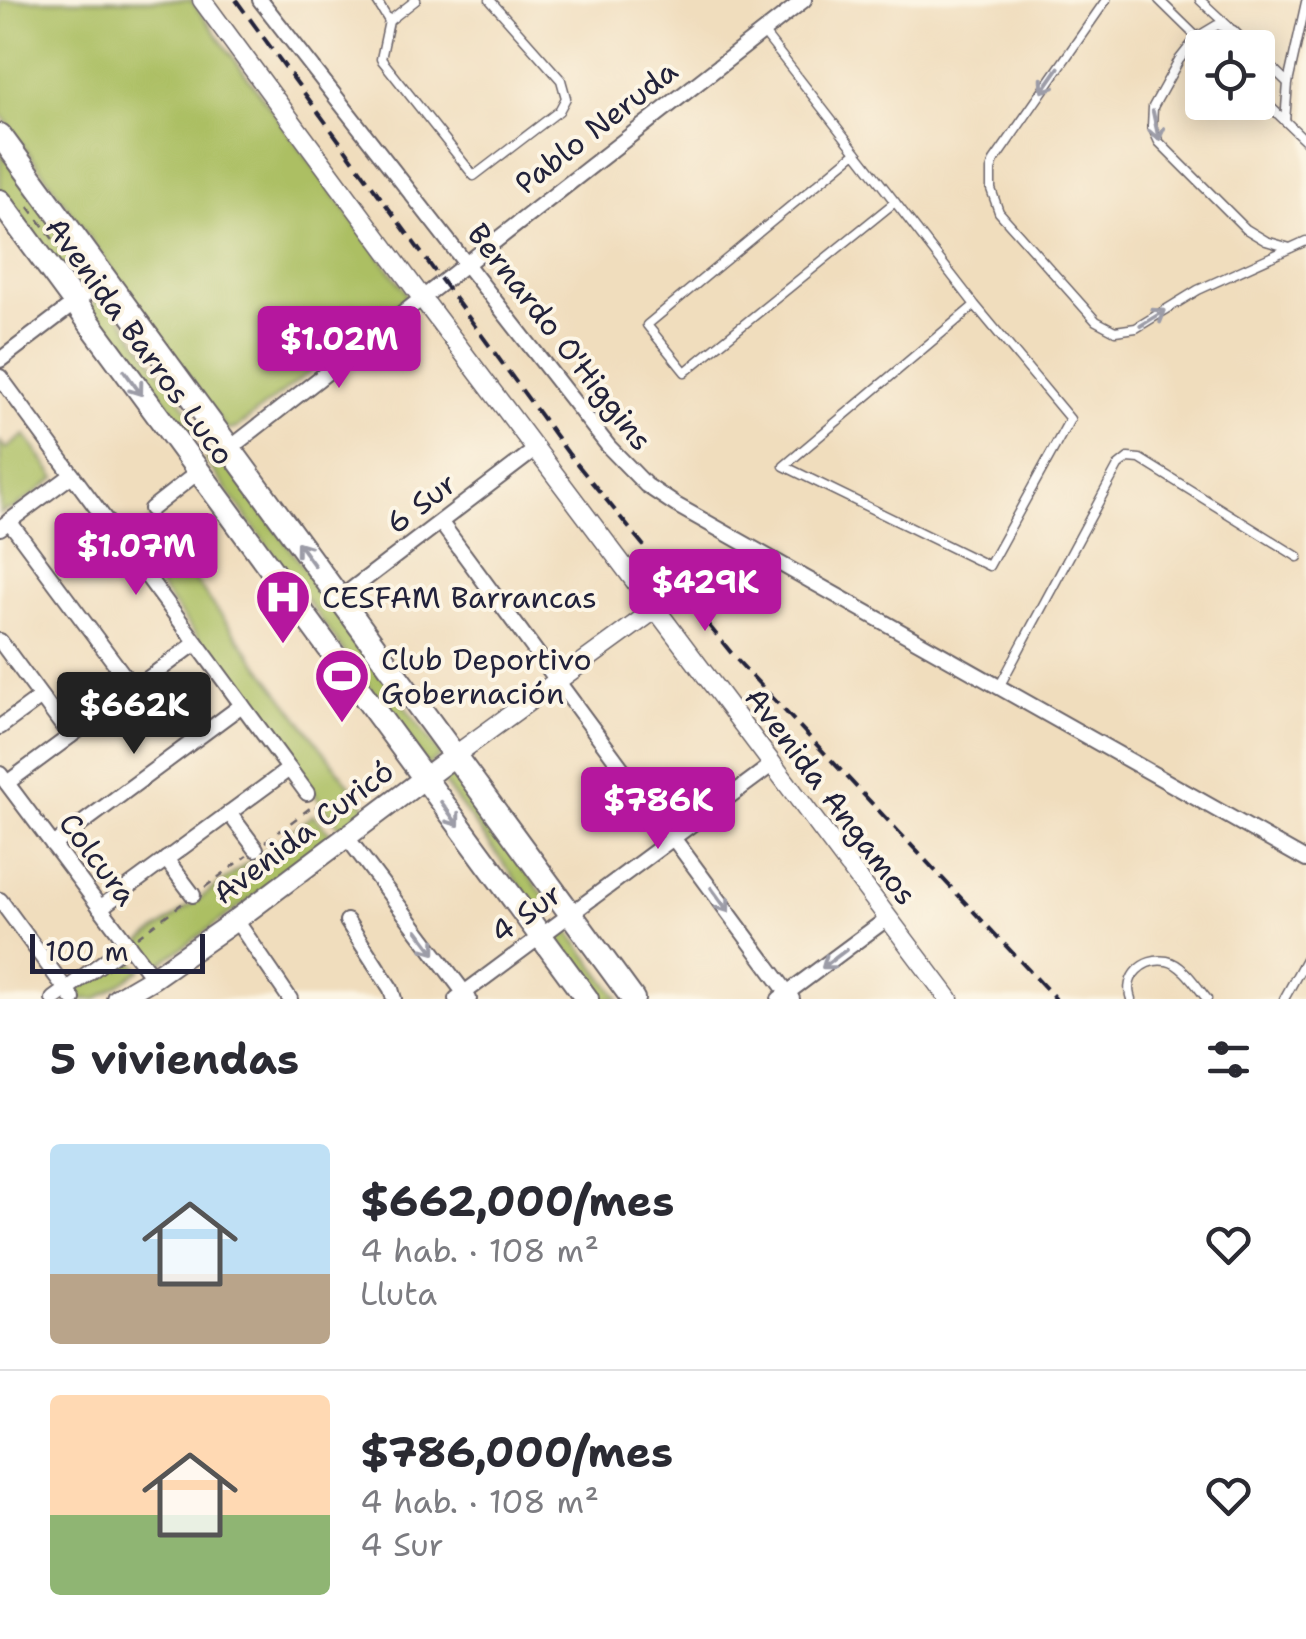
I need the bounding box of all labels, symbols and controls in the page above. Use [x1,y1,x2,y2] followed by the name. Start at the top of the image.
[1185,30,1275,120] map controls
[1185,30,1275,120] button: locate
[506,50,686,204] street label: Pablo Neruda
[1040,66,1061,94] one-way arrow
[1147,109,1166,141] one-way arrow
[36,209,244,473] street label: Avenida Barros Luco
[458,215,662,459] street label: Bernardo O'Higgins
[258,306,420,391] pin: $1.02M
[1138,308,1167,328] one-way arrow
[280,317,398,360] text: $1.02M
[122,369,143,396] one-way arrow
[377,463,465,543] street label: 6 Sur
[55,513,217,598] pin: $1.07M
[76,524,196,567] text: $1.07M
[295,541,316,568] one-way arrow
[635,549,775,634] pin: $429K
[651,560,759,603] text: $429K
[253,567,313,646] hospital icon: CESFAM Barrancas
[322,577,597,618] place label: CESFAM Barrancas
[381,639,592,714] place label: Club Deportivo Gobernación
[312,646,372,725] sports icon: Club Deportivo Gobernación
[64,672,204,757] pin: $662K
[736,679,926,913] street label: Avenida Angamos
[79,683,189,726] text: $662K
[204,751,402,913] street label: Avenida Curicó
[588,767,728,852] pin: $786K
[603,778,713,821] text: $786K
[440,800,461,827] one-way arrow
[49,804,147,914] street label: Colcura
[482,873,570,953] street label: 4 Sur
[709,885,730,913] one-way arrow
[415,928,436,955] one-way arrow
[30,929,205,974] scale bar
[45,932,129,970] text: 100 m
[821,948,848,969] one-way arrow
[50,1031,299,1087] text: 5 viviendas
[1201,1032,1256,1087] icon: filters
[360,1173,674,1229] text: $662,000/mes
[130,1184,250,1304] icon: home
[1201,1217,1256,1272] icon: heart
[360,1229,599,1272] text: 4 hab. · 108 m²
[360,1272,437,1315] text: Lluta
[360,1424,673,1480] text: $786,000/mes
[130,1435,250,1555] icon: home
[1201,1468,1256,1523] icon: heart
[360,1480,599,1523] text: 4 hab. · 108 m²
[360,1523,444,1566] text: 4 Sur

